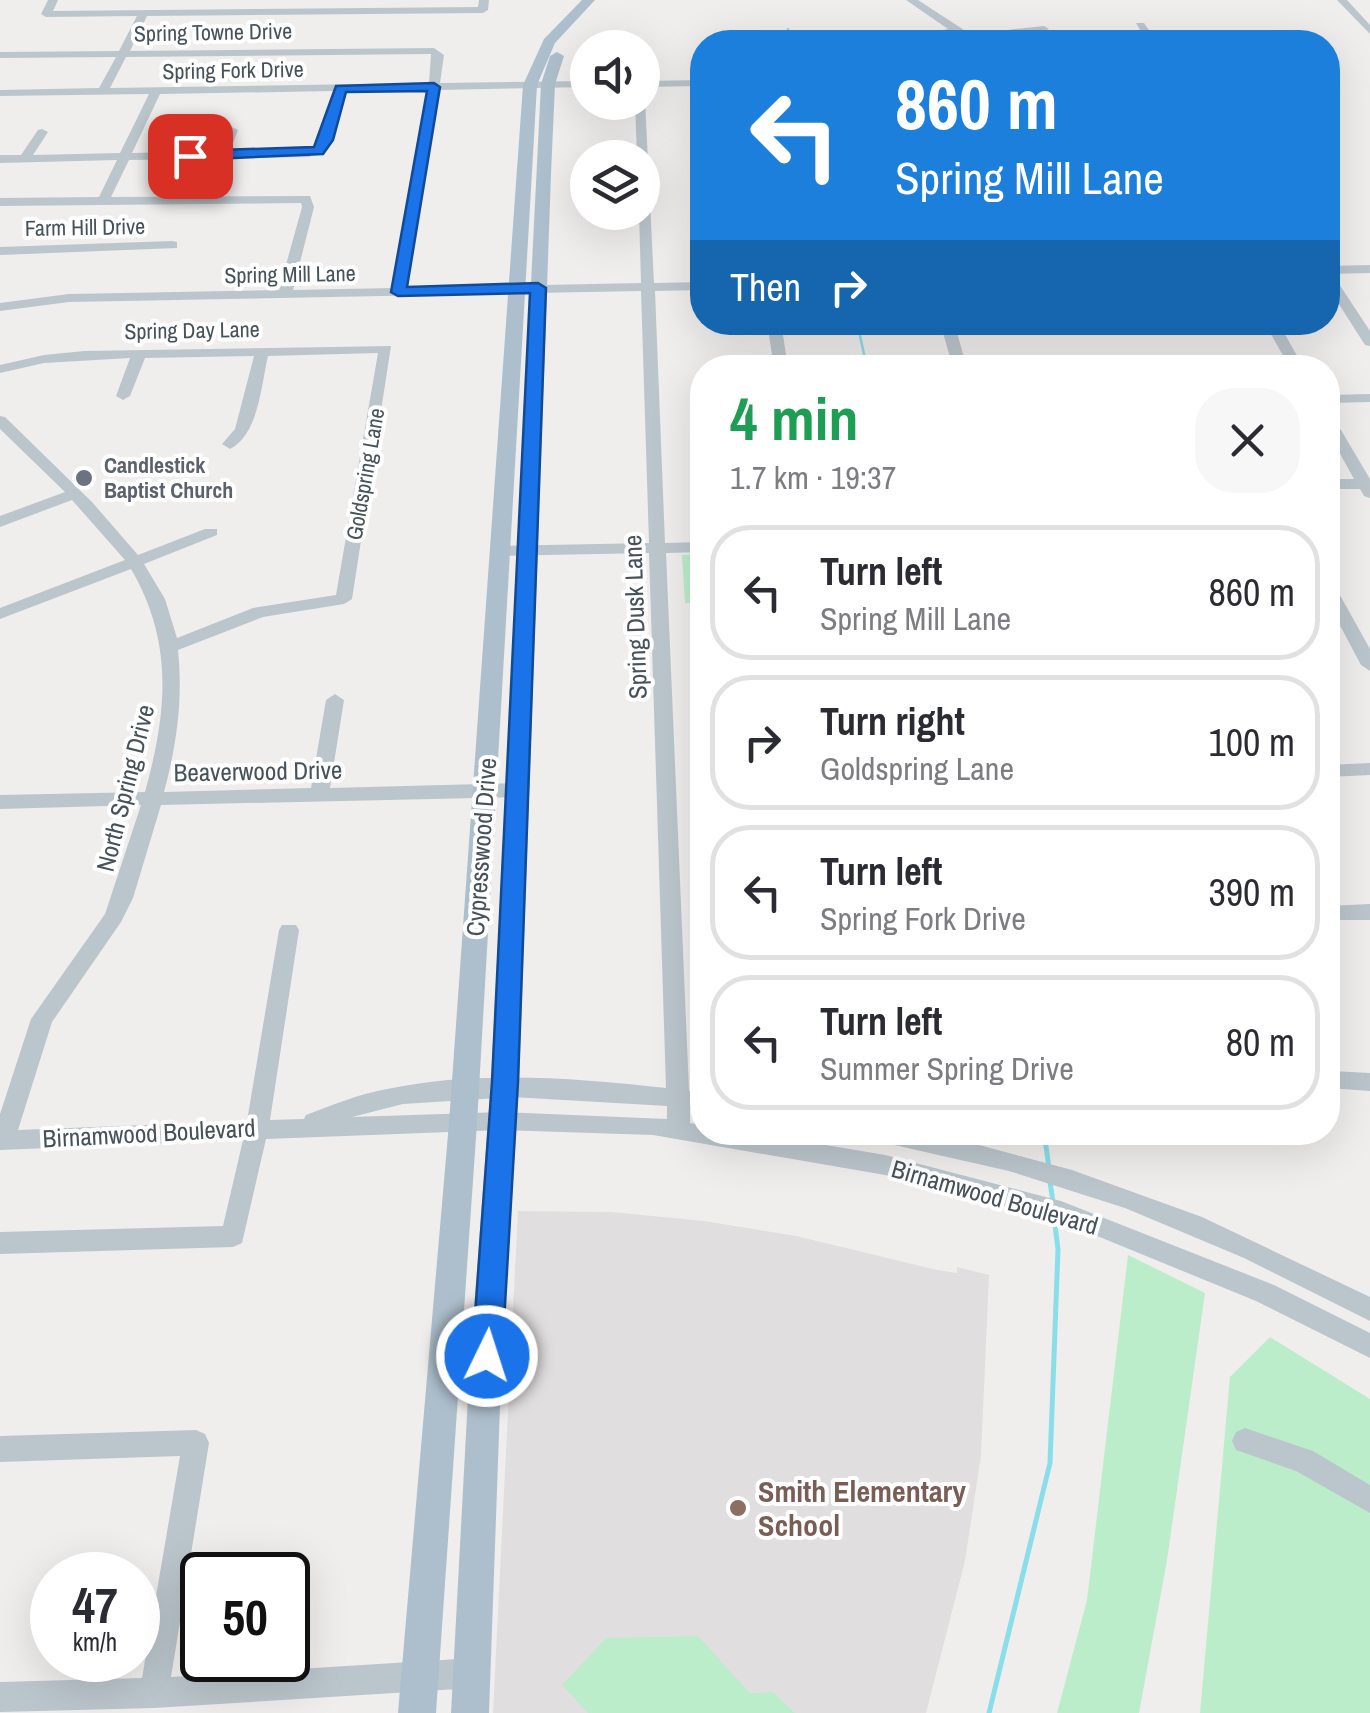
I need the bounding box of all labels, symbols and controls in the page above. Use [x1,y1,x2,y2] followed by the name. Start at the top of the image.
[134,16,292,48] street label: Spring Towne Drive
[570,30,660,230] map controls
[570,30,660,120] button: sound
[162,54,304,86] street label: Spring Fork Drive
[895,57,1058,151] text: 860 m
[730,70,860,200] icon: left
[148,114,233,199] pin
[163,129,218,184] icon: arrive
[570,140,660,230] button: layers
[895,147,1164,208] text: Spring Mill Lane
[25,211,145,243] street label: Farm Hill Drive
[224,258,356,290] street label: Spring Mill Lane
[821,260,876,315] icon: right
[730,262,801,313] text: Then
[124,314,260,346] street label: Spring Day Lane
[730,378,859,459] text: 4 min
[1195,388,1300,493] button: close
[339,406,391,542] street label: Goldspring Lane
[104,450,233,505] place label: Candlestick Baptist Church
[730,456,896,499] text: 1.7 km · 19:37
[73,467,95,489] marker: Candlestick Baptist Church
[615,534,655,700] street label: Spring Dusk Lane
[820,546,942,597] text: Turn left
[735,565,790,620] icon: left
[1208,567,1295,618] text: 860 m
[820,597,1011,640] text: Spring Mill Lane
[820,696,965,747] text: Turn right
[88,701,162,875] street label: North Spring Drive
[735,715,790,770] icon: right
[1208,717,1295,768] text: 100 m
[820,747,1014,790] text: Goldspring Lane
[173,753,343,789] street label: Beaverwood Drive
[458,757,504,937] street label: Cypresswood Drive
[820,846,942,897] text: Turn left
[735,865,790,920] icon: left
[1208,867,1295,918] text: 390 m
[820,897,1026,940] text: Spring Fork Drive
[820,996,942,1047] text: Turn left
[735,1015,790,1070] icon: left
[1226,1017,1295,1068] text: 80 m
[820,1047,1074,1090] text: Summer Spring Drive
[42,1110,256,1156] street label: Birnamwood Boulevard
[888,1151,1102,1243] street label: Birnamwood Boulevard
[435,1304,539,1408] position arrow
[758,1471,966,1545] place label: Smith Elementary School
[727,1497,749,1519] marker: Smith Elementary School
[180,1552,310,1682] speed limit sign: 50
[72,1571,118,1639] text: 47
[73,1625,117,1659] text: km/h

